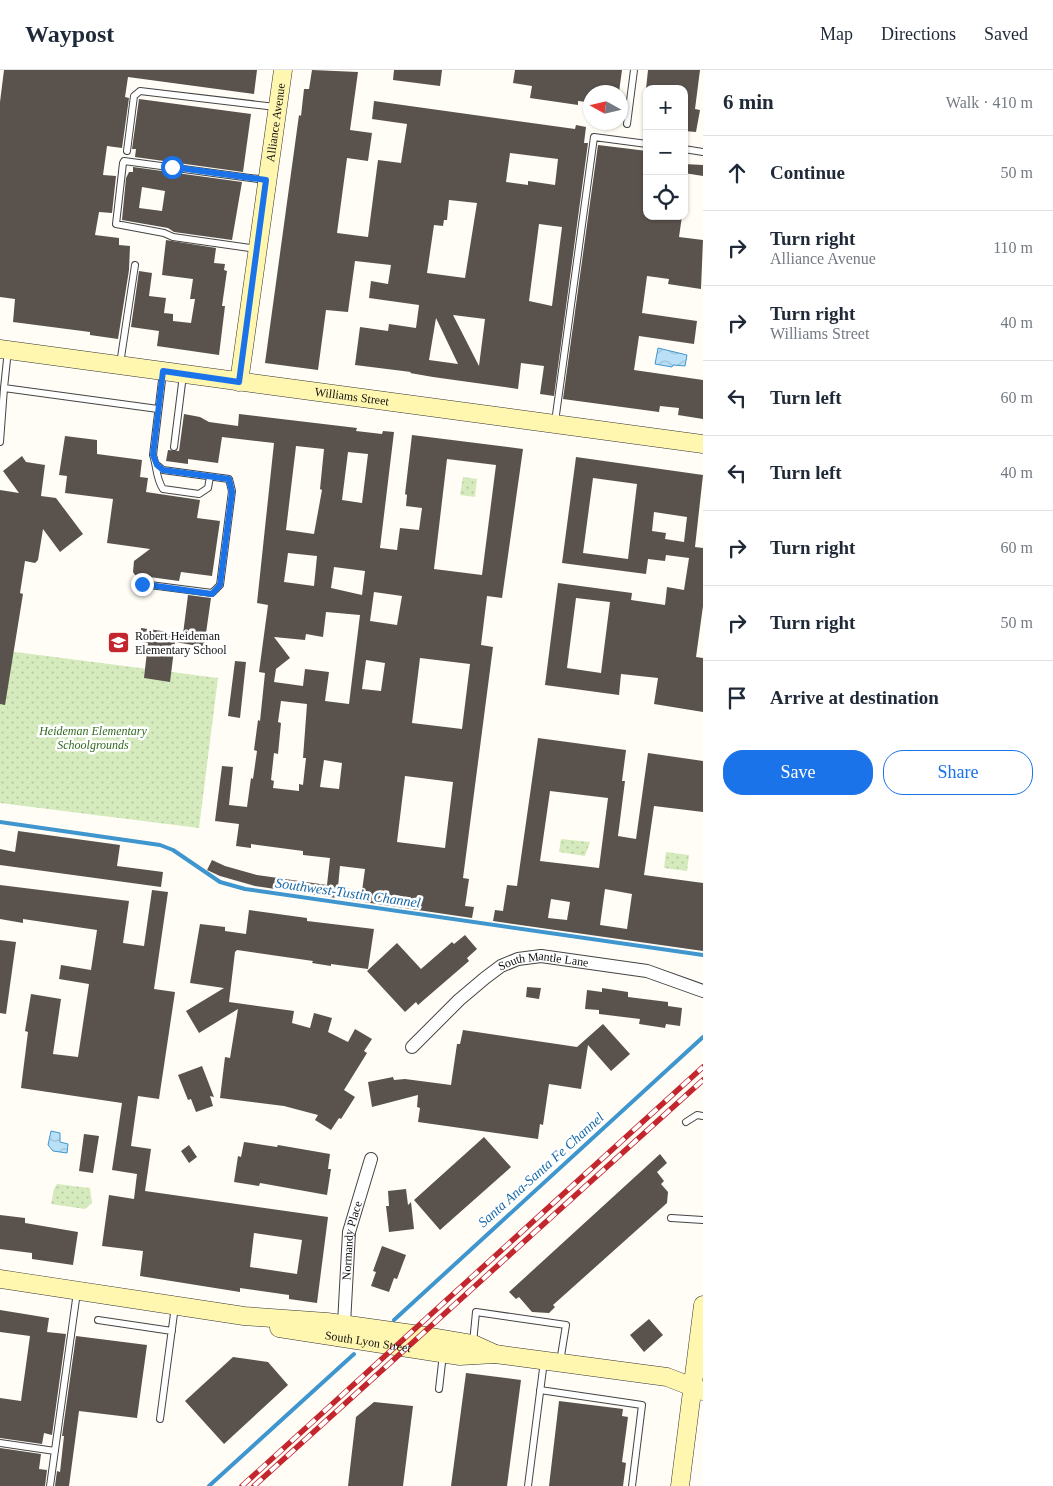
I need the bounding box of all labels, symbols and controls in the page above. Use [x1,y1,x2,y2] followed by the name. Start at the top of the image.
[25,21,114,47] text: Waypost
[820,24,853,44] text: Map
[881,24,956,44] text: Directions
[984,24,1028,44] text: Saved
[263,82,288,163] street label: Alliance Avenue
[583,85,628,130] north arrow
[643,85,688,220] map controls
[643,85,688,130] button: +
[723,90,774,114] text: 6 min
[946,94,1033,111] text: Walk · 410 m
[643,130,688,175] button: −
[161,156,184,179] route start
[723,159,751,187] icon: ahead
[770,162,845,183] text: Continue
[1001,164,1033,181] text: 50 m
[643,175,688,220] button: locate
[770,228,855,249] text: Turn right
[723,234,751,262] icon: right
[993,239,1033,256] text: 110 m
[770,250,876,267] text: Alliance Avenue
[770,303,855,324] text: Turn right
[723,309,751,337] icon: right
[1001,314,1033,331] text: 40 m
[770,325,869,342] text: Williams Street
[723,384,751,412] icon: left
[314,385,390,409] street label: Williams Street
[770,387,842,408] text: Turn left
[1001,389,1033,406] text: 60 m
[723,459,751,487] icon: left
[770,462,842,483] text: Turn left
[1001,464,1033,481] text: 40 m
[723,534,751,562] icon: right
[770,537,855,558] text: Turn right
[1001,539,1033,556] text: 60 m
[131,573,154,596] route end
[723,609,751,637] icon: right
[770,612,855,633] text: Turn right
[1001,614,1033,631] text: 50 m
[135,629,227,657] place label: Robert Heideman Elementary School
[107,631,131,655] school or university icon: Robert Heideman Elementary School
[723,684,751,712] icon: arrive
[770,687,939,708] text: Arrive at destination
[38,724,147,752] park label: Heideman Elementary Schoolgrounds
[723,750,873,795] button: Save
[883,750,1033,795] button: Share
[274,875,422,911] water label: Southwest-Tustin Channel
[496,949,589,973] street label: South Mantle Lane
[475,1110,607,1230] water label: Santa Ana-Santa Fe Channel
[339,1199,365,1281] street label: Normandy Place
[324,1328,413,1355] street label: South Lyon Street

